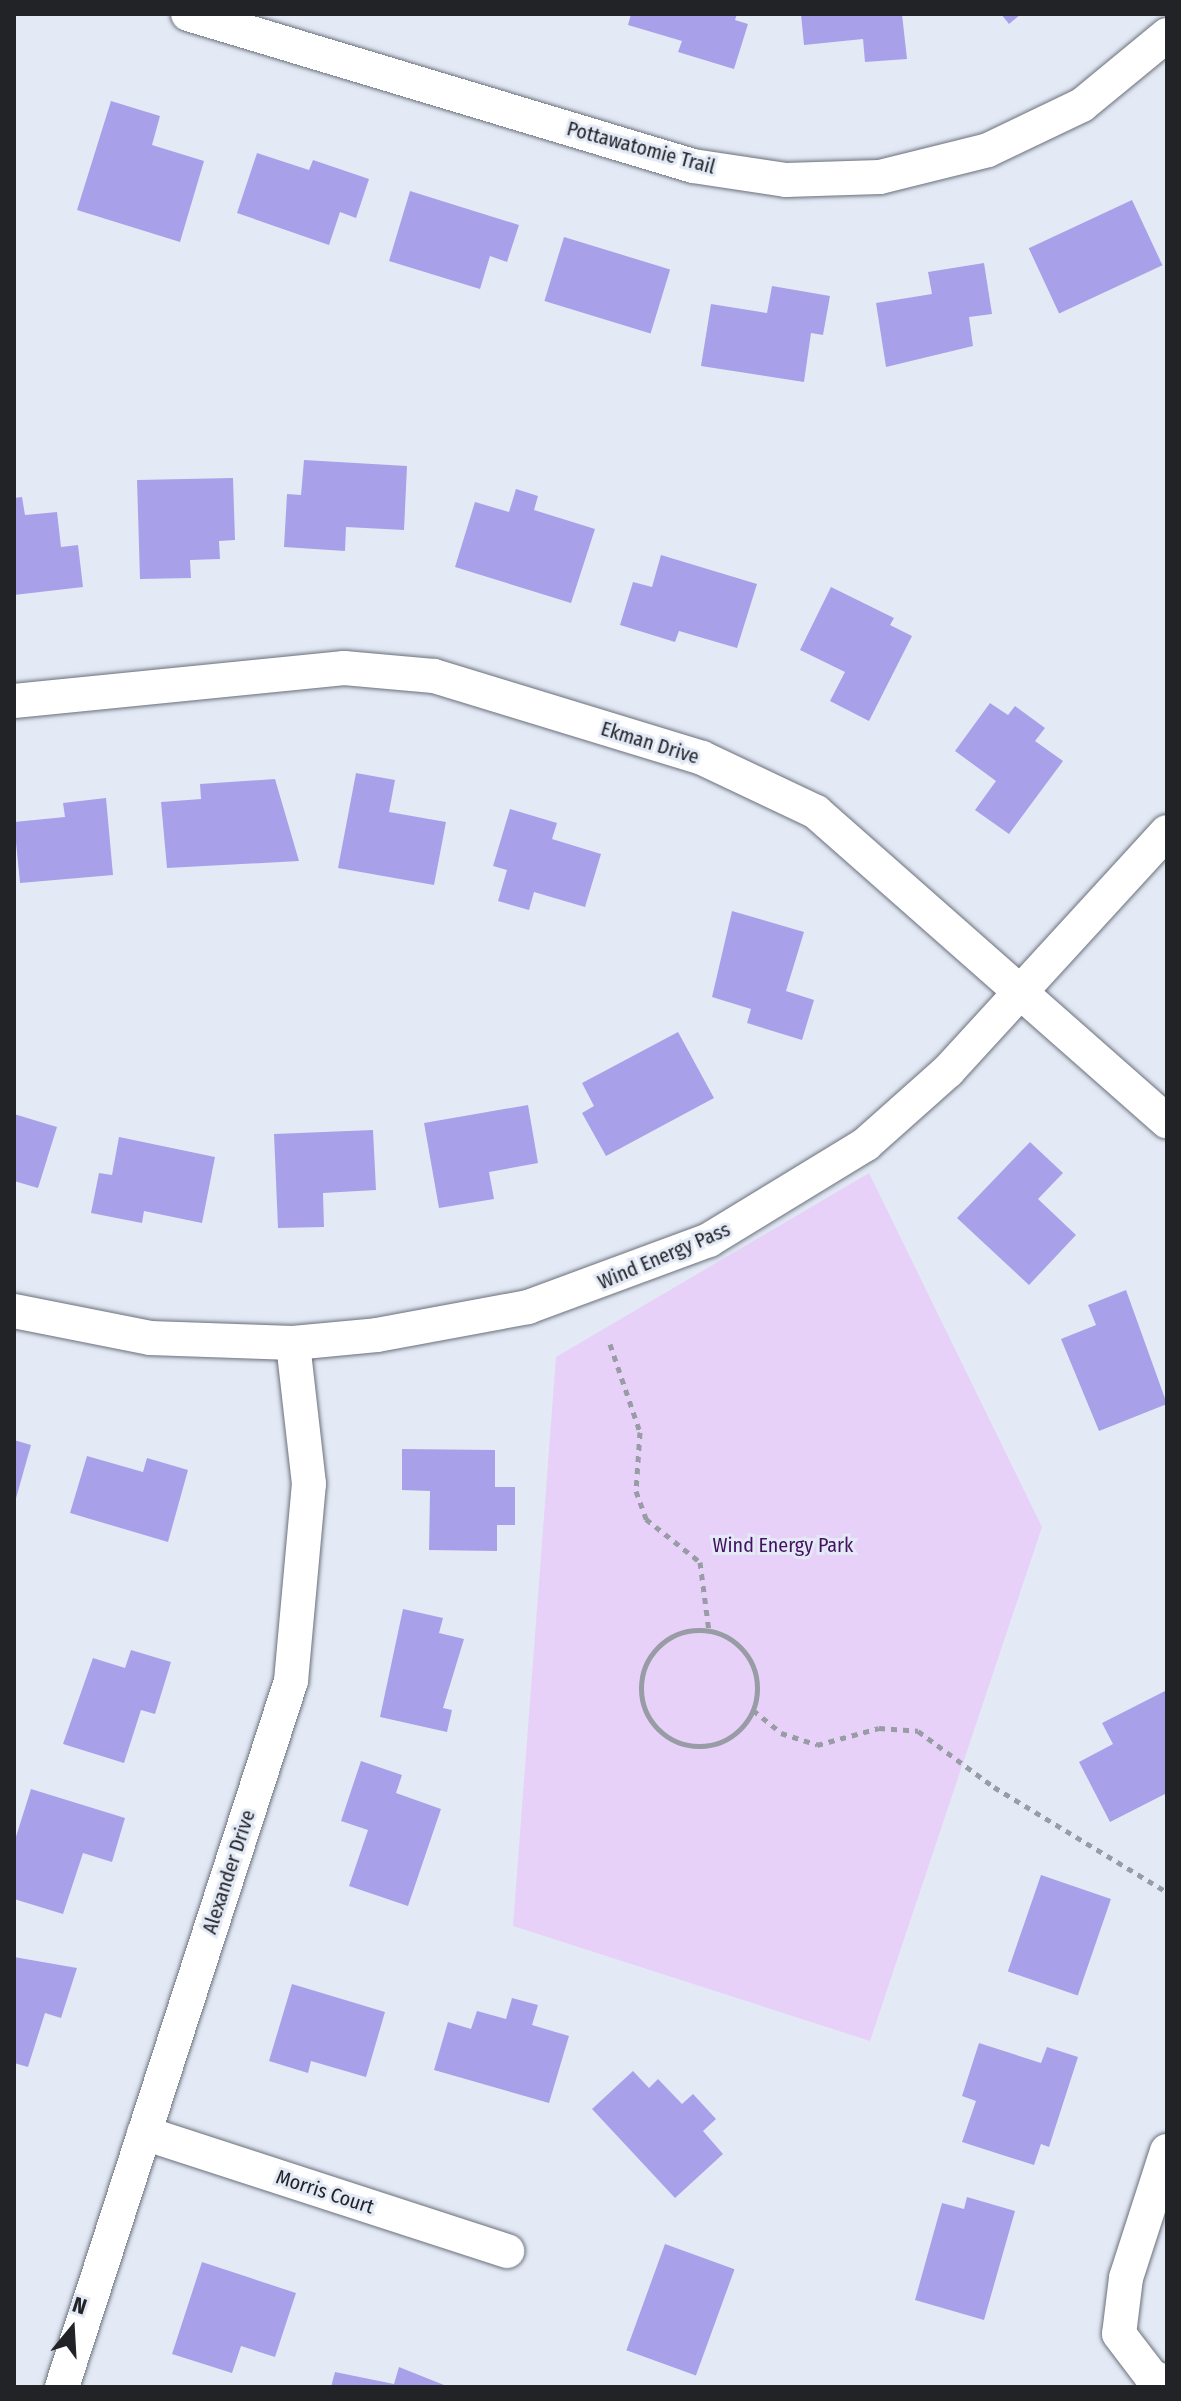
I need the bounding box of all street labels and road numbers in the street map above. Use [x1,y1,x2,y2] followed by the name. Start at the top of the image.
[564,117,718,179] street label: Pottawatomie Trail
[598,717,702,769] street label: Ekman Drive
[594,1217,734,1295] street label: Wind Energy Pass
[198,1807,260,1937] street label: Alexander Drive
[273,2165,377,2219] street label: Morris Court

